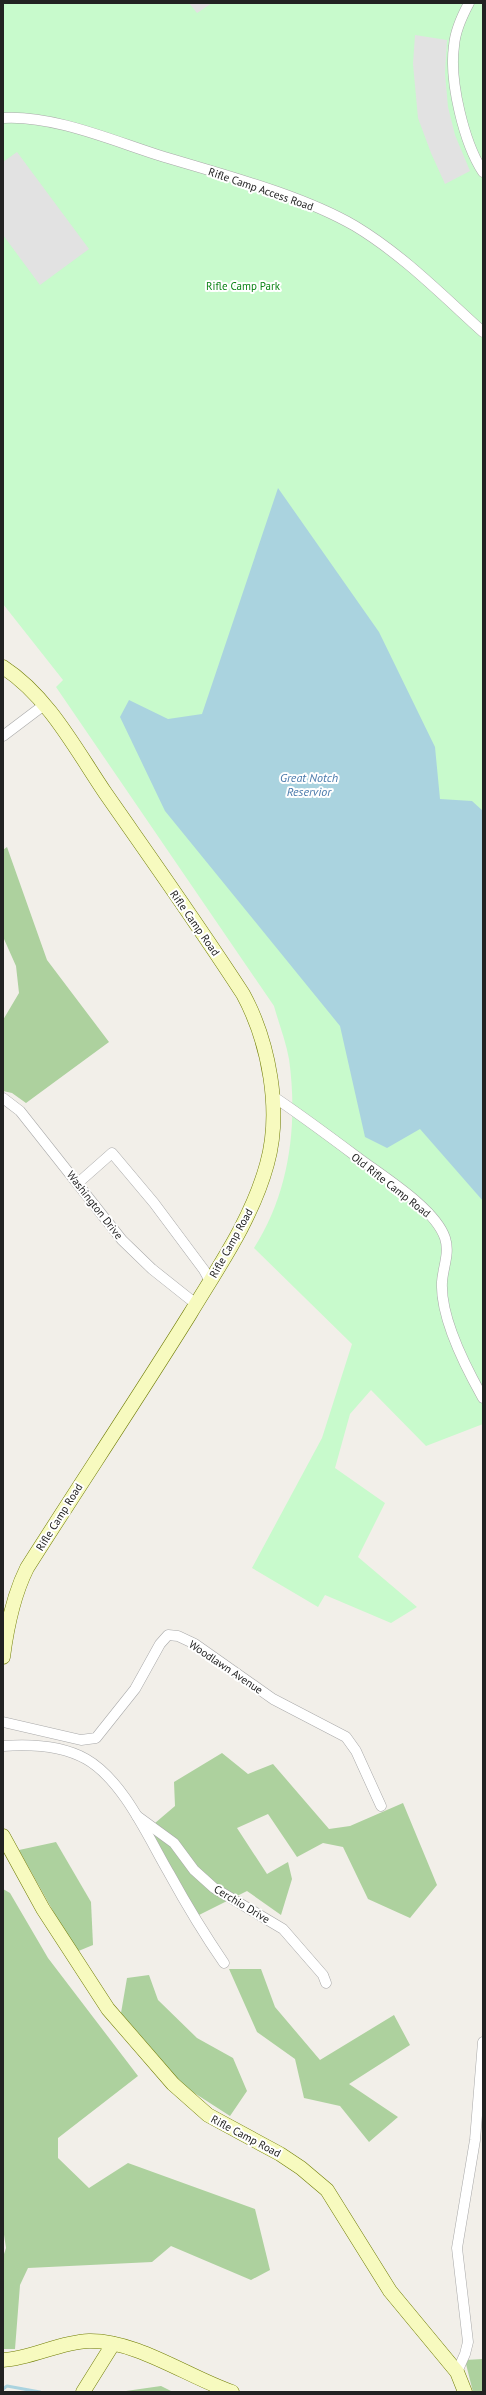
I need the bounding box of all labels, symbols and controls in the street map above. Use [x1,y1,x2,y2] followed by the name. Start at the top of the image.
[207,164,315,214] street label: Rifle Camp Access Road
[206,279,281,293] park label: Rifle Camp Park
[280,770,338,799] water label: Great Notch Reservior
[167,887,223,959] street label: Rifle Camp Road
[349,1150,433,1220] street label: Old Rifle Camp Road
[64,1168,126,1242] street label: Washington Drive
[206,1206,256,1280] street label: Rifle Camp Road
[33,1481,85,1553] street label: Rifle Camp Road
[186,1637,266,1697] street label: Woodlawn Avenue
[212,1882,273,1926] street label: Cerchio Drive
[209,2112,283,2160] street label: Rifle Camp Road

